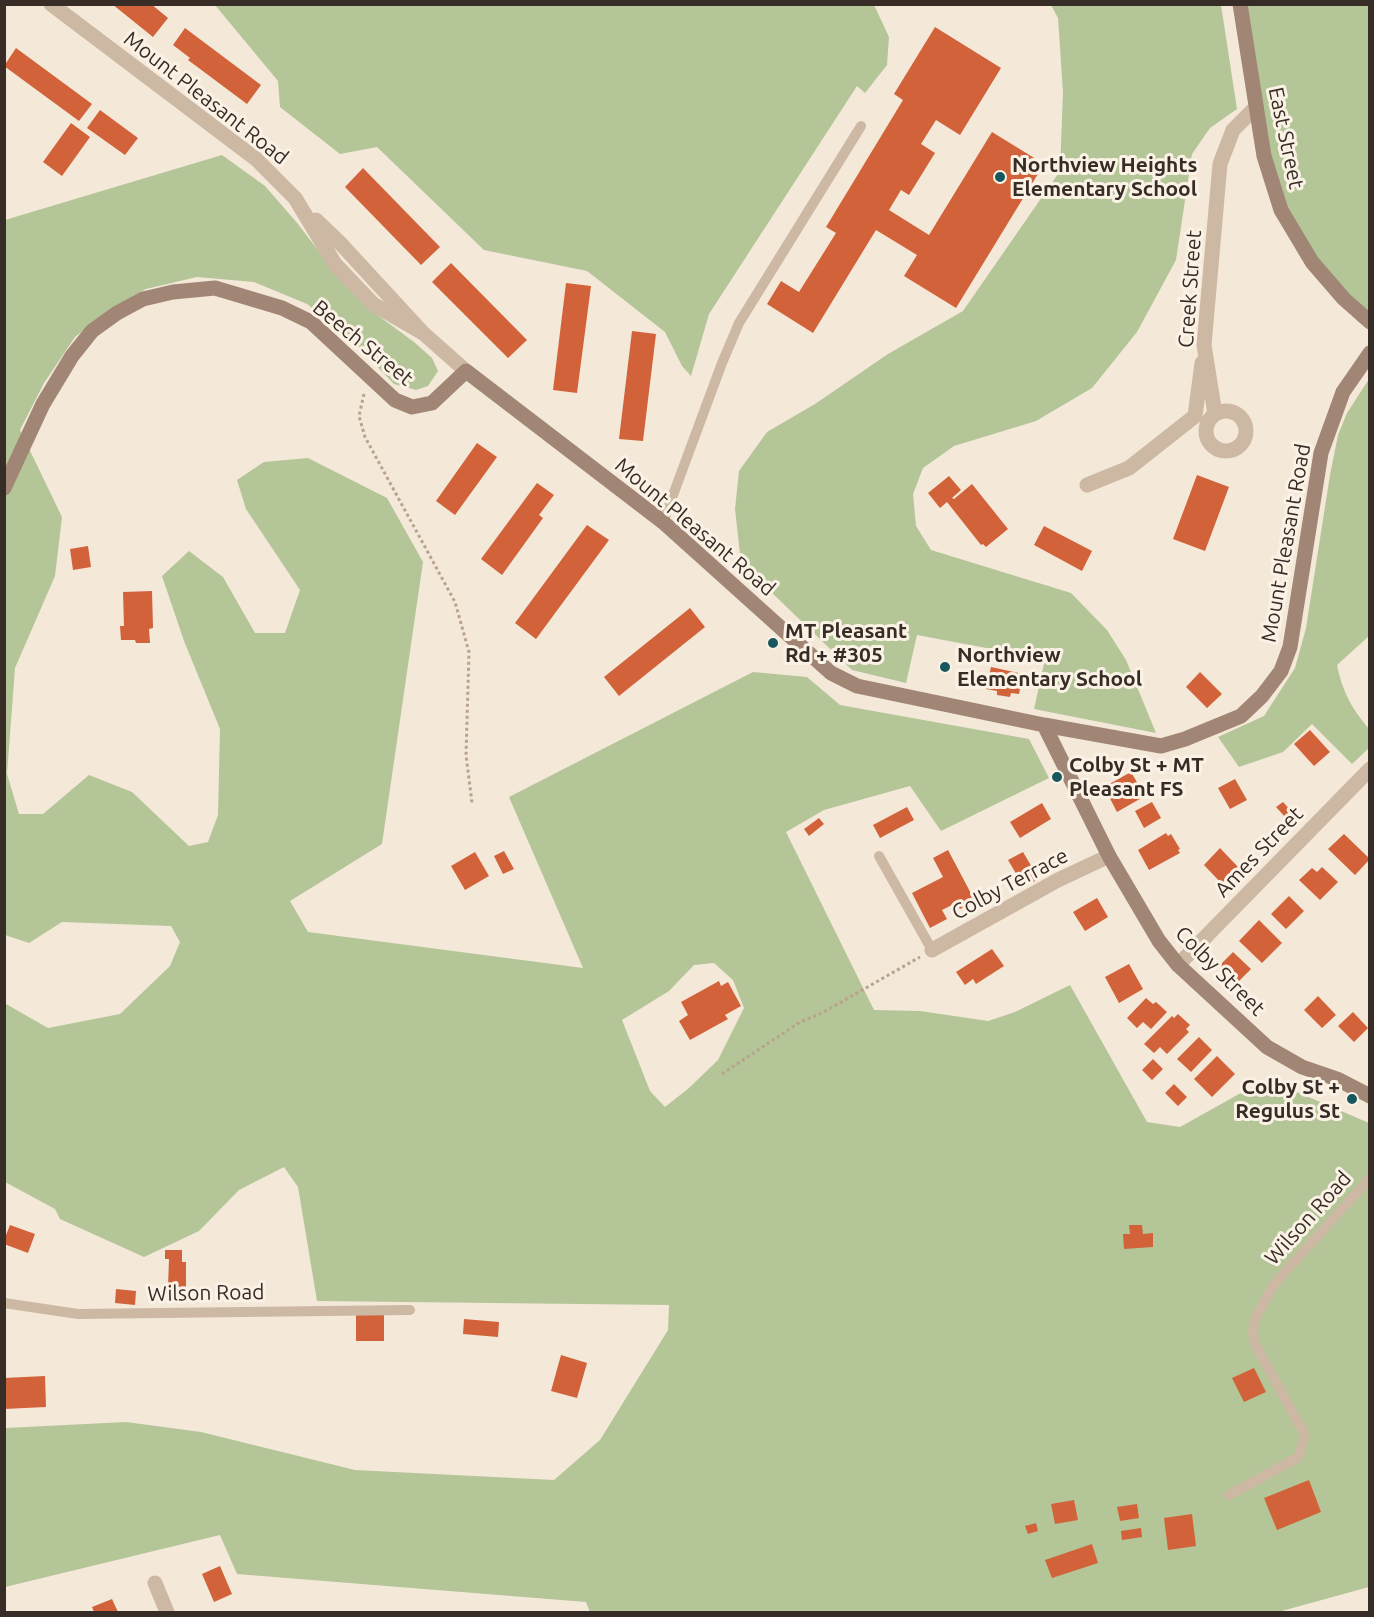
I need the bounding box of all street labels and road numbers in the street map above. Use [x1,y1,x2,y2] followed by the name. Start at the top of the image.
[119,26,293,170] street label: Mount Pleasant Road
[1263,85,1309,191] street label: East Street
[1173,229,1207,349] street label: Creek Street
[308,295,418,391] street label: Beech Street
[1256,442,1316,644] street label: Mount Pleasant Road
[610,453,780,601] street label: Mount Pleasant Road
[1210,802,1308,902] street label: Ames Street
[948,843,1072,925] street label: Colby Terrace
[1170,921,1270,1021] street label: Colby Street
[1259,1166,1357,1270] street label: Wilson Road
[147,1279,265,1307] street label: Wilson Road

